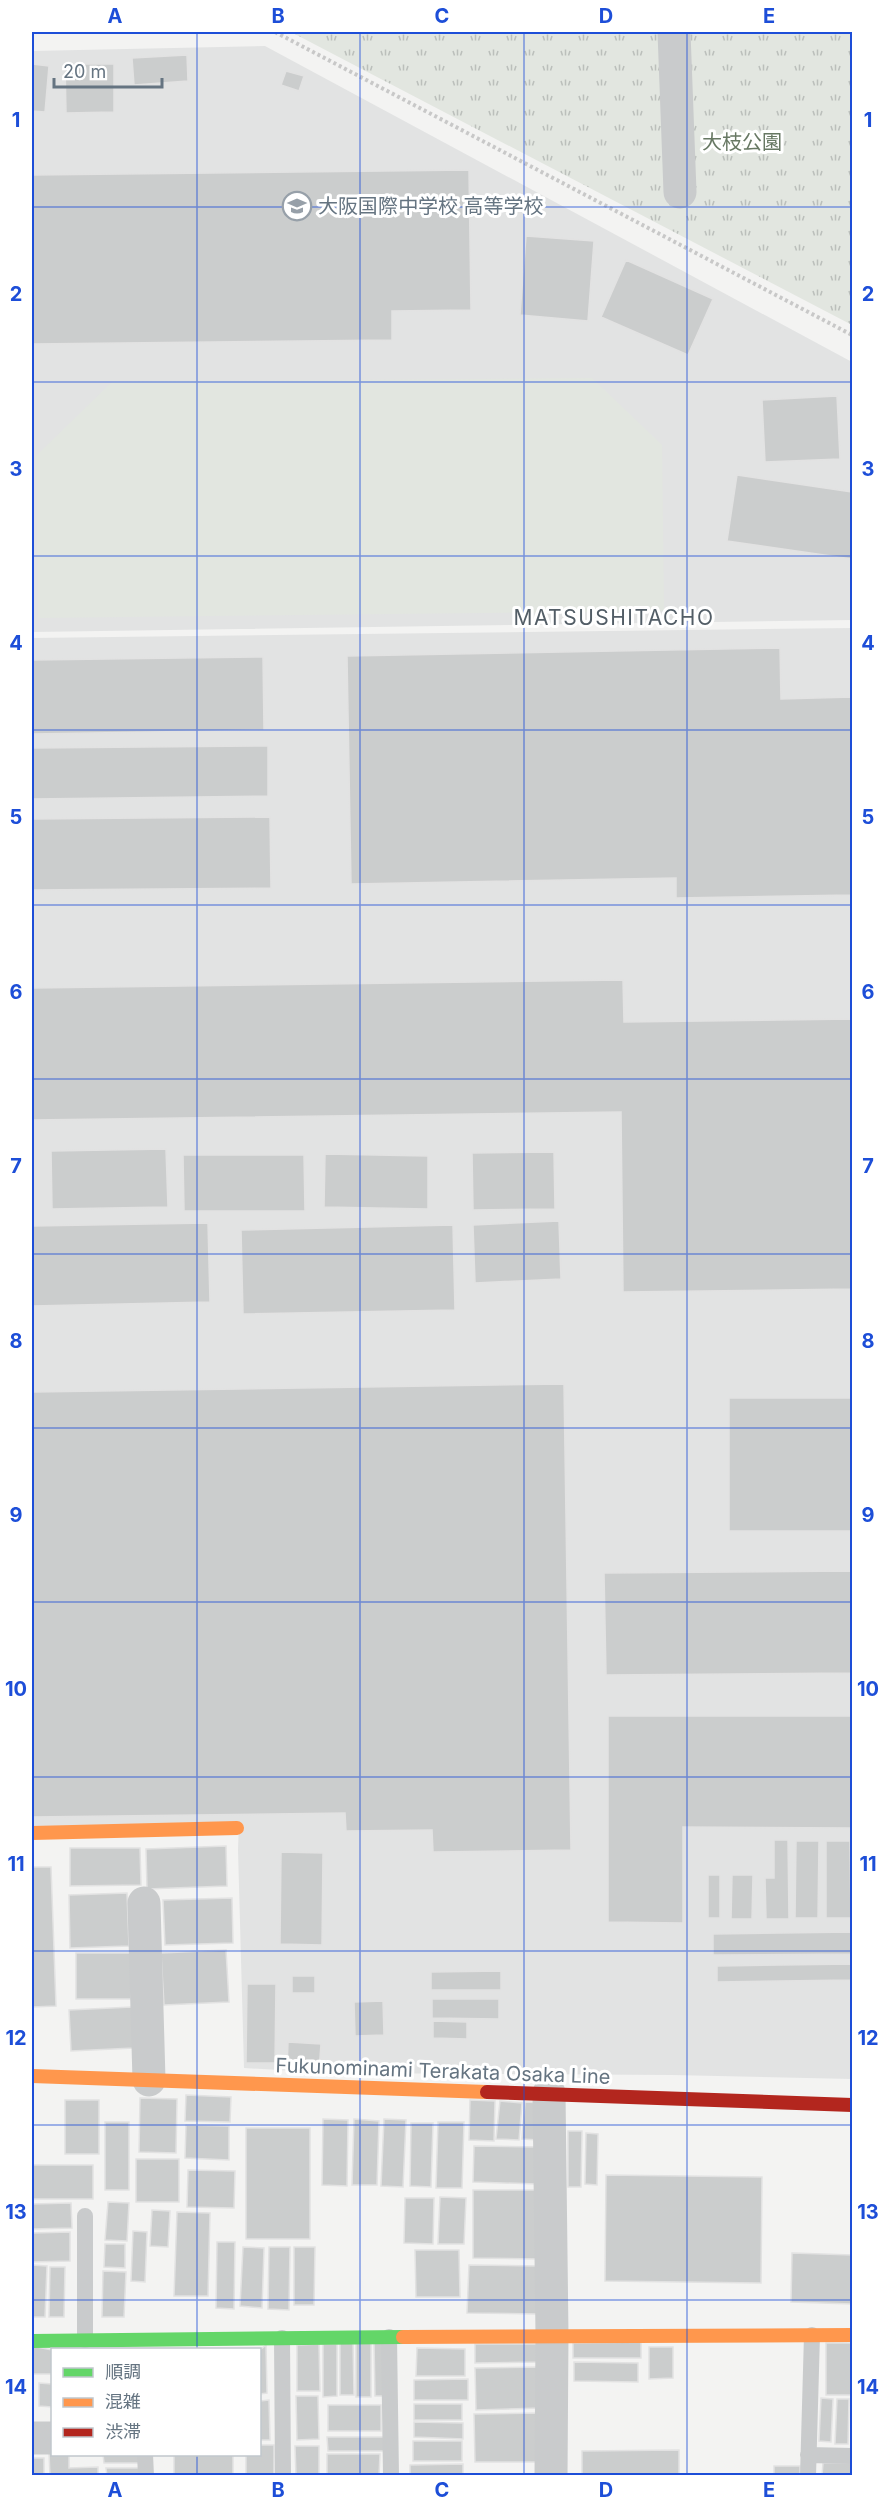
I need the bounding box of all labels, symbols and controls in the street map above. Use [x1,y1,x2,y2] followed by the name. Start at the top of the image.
[108,4,123,28] text: A
[271,4,285,28] text: B
[435,4,449,28] text: C
[599,4,613,28] text: D
[763,4,775,28] text: E
[54,51,162,89] scale bar
[63,61,106,82] text: 20 m
[12,108,20,132] text: 1
[864,108,872,132] text: 1
[702,130,782,154] park label: 大枝公園
[281,190,313,222] school or university icon: 大阪国際中学校 高等学校
[318,194,544,218] place label: 大阪国際中学校 高等学校
[10,282,22,306] text: 2
[862,282,874,306] text: 2
[10,457,22,481] text: 3
[862,457,874,481] text: 3
[513,605,715,630] district label: MATSUSHITACHO
[9,631,23,655] text: 4
[861,631,875,655] text: 4
[10,805,22,829] text: 5
[862,805,874,829] text: 5
[10,980,23,1004] text: 6
[862,980,875,1004] text: 6
[10,1154,22,1178] text: 7
[862,1154,874,1178] text: 7
[9,1329,23,1353] text: 8
[861,1329,875,1353] text: 8
[10,1503,23,1527] text: 9
[862,1503,875,1527] text: 9
[5,1677,27,1701] text: 10
[857,1677,879,1701] text: 10
[7,1852,25,1876] text: 11
[859,1852,877,1876] text: 11
[5,2026,27,2050] text: 12
[857,2026,879,2050] text: 12
[275,2053,611,2089] street label: Fukunominami Terakata Osaka Line
[5,2200,27,2224] text: 13
[857,2200,879,2224] text: 13
[51,2348,261,2456] legend
[105,2361,141,2382] text: 順調
[5,2375,27,2399] text: 14
[857,2375,879,2399] text: 14
[105,2391,141,2412] text: 混雑
[105,2421,141,2442] text: 渋滞
[108,2478,123,2502] text: A
[271,2478,285,2502] text: B
[435,2478,449,2502] text: C
[599,2478,613,2502] text: D
[763,2478,775,2502] text: E

